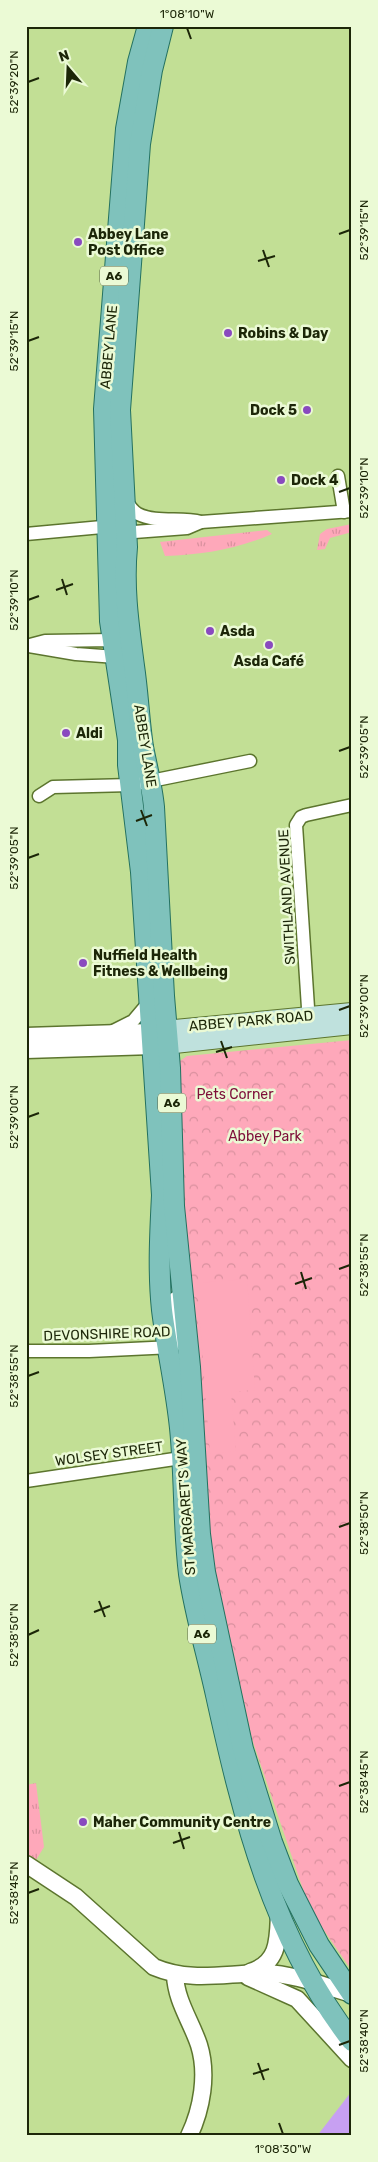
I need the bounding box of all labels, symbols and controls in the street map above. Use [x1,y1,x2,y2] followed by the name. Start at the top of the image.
[160,7,215,21] text: 1°08'10"W
[42,42,92,92] north arrow
[56,47,71,66] text: N
[7,50,21,114] text: 52°39'20"N
[357,200,371,260] text: 52°39'15"N
[88,226,169,259] place label: Abbey Lane Post Office
[72,236,84,248] marker: Abbey Lane Post Office
[100,266,128,286] road number: A6
[97,304,121,390] street label: ABBEY LANE
[7,311,21,371] text: 52°39'15"N
[238,325,329,342] place label: Robins & Day
[222,327,234,339] marker: Robins & Day
[250,402,297,419] place label: Dock 5
[301,404,313,416] marker: Dock 5
[357,457,371,519] text: 52°39'10"N
[291,472,339,489] place label: Dock 4
[275,474,287,486] marker: Dock 4
[7,569,21,631] text: 52°39'10"N
[220,623,255,640] place label: Asda
[204,625,216,637] marker: Asda
[263,639,275,651] marker: Asda Café
[234,653,304,670] place label: Asda Café
[130,703,160,789] street label: ABBEY LANE
[357,715,371,779] text: 52°39'05"N
[76,725,103,742] place label: Aldi
[60,727,72,739] marker: Aldi
[7,826,21,890] text: 52°39'05"N
[275,829,299,965] street label: SWITHLAND AVENUE
[93,947,228,980] place label: Nuffield Health Fitness & Wellbeing
[77,957,89,969] marker: Nuffield Health Fitness & Wellbeing
[357,974,371,1038] text: 52°39'00"N
[188,1007,314,1035] street label: ABBEY PARK ROAD
[7,1085,21,1149] text: 52°39'00"N
[196,1086,274,1103] park label: Pets Corner
[158,1094,186,1112] road number: A6
[228,1128,303,1145] park label: Abbey Park
[357,1233,371,1297] text: 52°38'55"N
[43,1323,171,1345] street label: DEVONSHIRE ROAD
[7,1344,21,1408] text: 52°38'55"N
[54,1438,164,1470] street label: WOLSEY STREET
[173,1438,199,1576] street label: ST MARGARET'S WAY
[357,1491,371,1555] text: 52°38'50"N
[7,1603,21,1667] text: 52°38'50"N
[188,1625,216,1644] road number: A6
[357,1750,371,1814] text: 52°38'45"N
[93,1814,271,1831] place label: Maher Community Centre
[77,1816,89,1828] marker: Maher Community Centre
[7,1861,21,1925] text: 52°38'45"N
[357,2009,371,2073] text: 52°38'40"N
[255,2142,312,2156] text: 1°08'30"W

